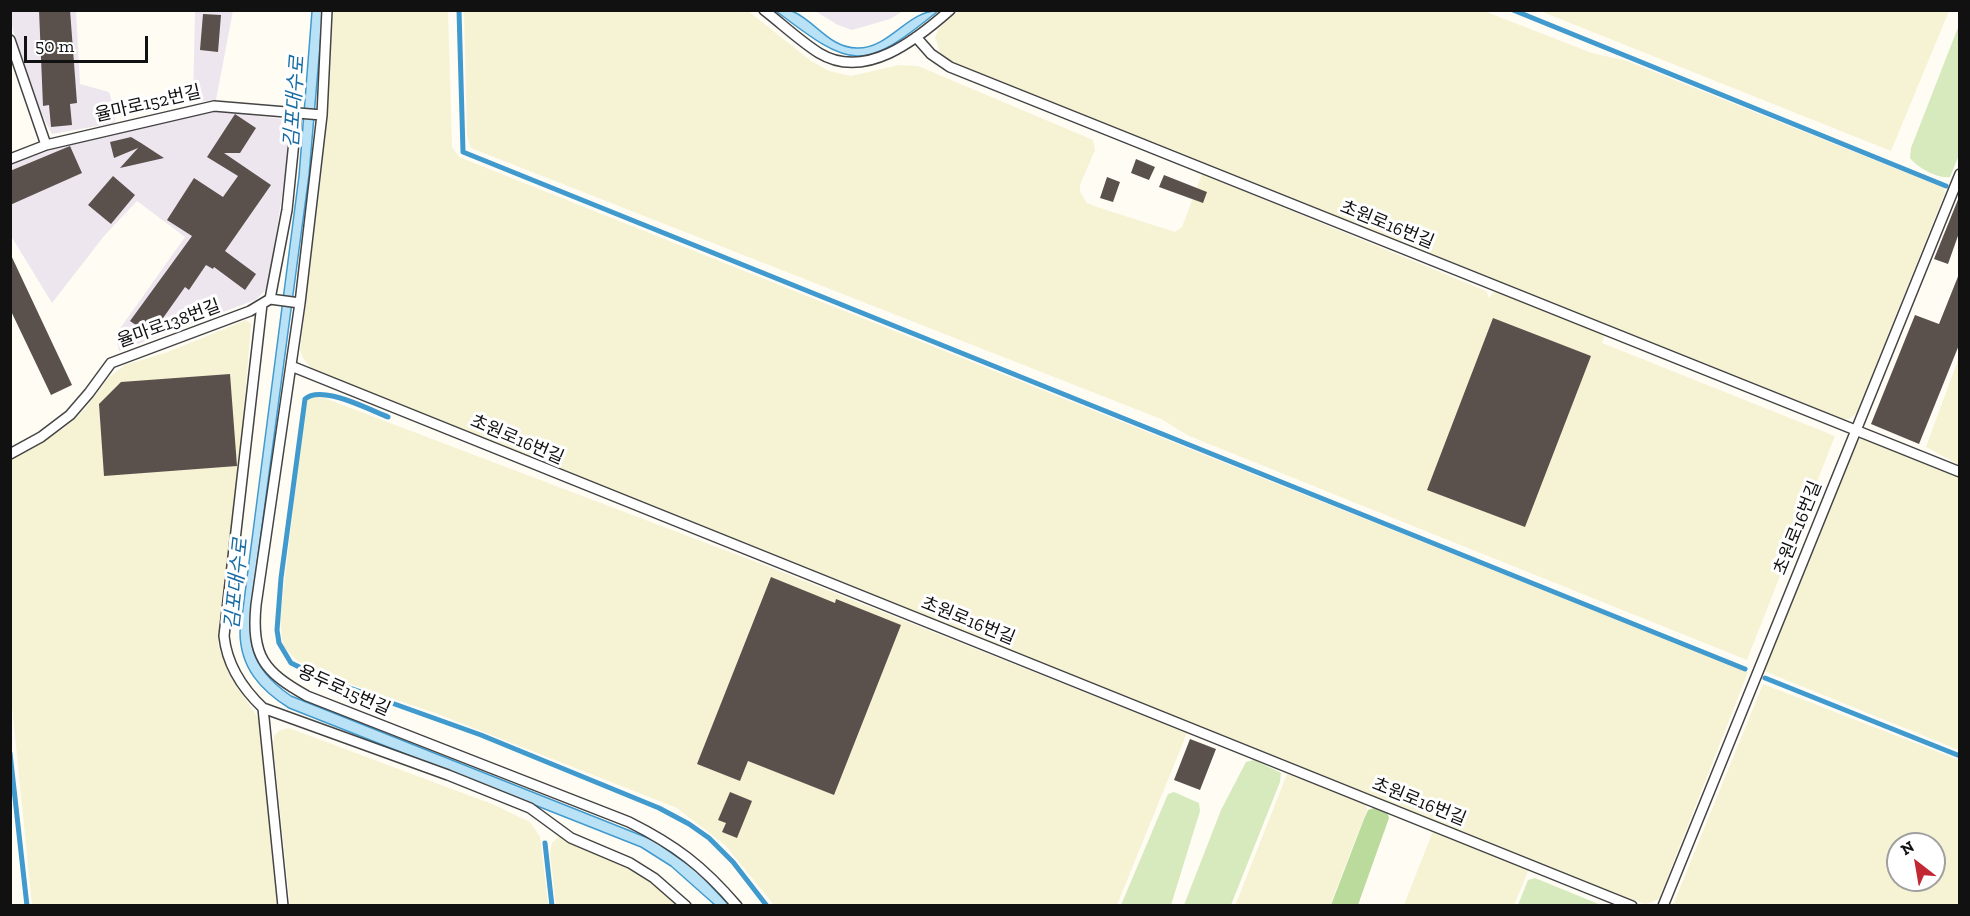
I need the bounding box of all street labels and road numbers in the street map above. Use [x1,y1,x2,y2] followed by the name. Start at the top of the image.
[93,81,203,127] street label: 율마로152번길
[1337,196,1437,254] street label: 초원로16번길
[114,295,224,353] street label: 율마로138번길
[467,411,567,469] street label: 초원로16번길
[1769,478,1827,578] street label: 초원로16번길
[918,592,1018,650] street label: 초원로16번길
[294,661,394,721] street label: 용두로15번길
[1369,773,1469,831] street label: 초원로16번길

